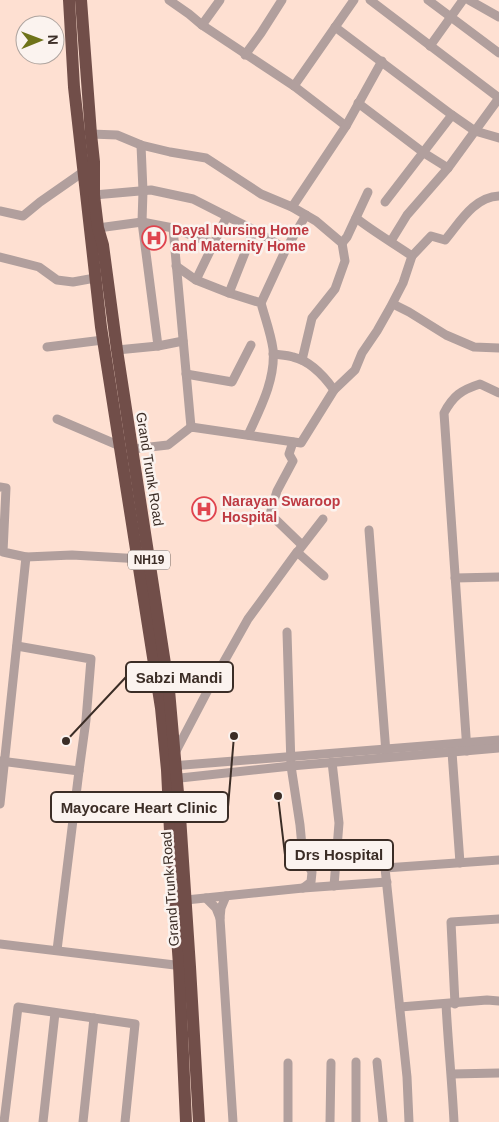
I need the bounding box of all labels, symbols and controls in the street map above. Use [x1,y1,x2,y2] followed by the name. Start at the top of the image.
[15,15,65,65] north arrow
[45,35,61,45] text: N
[172,222,309,254] place label: Dayal Nursing Home and Maternity Home
[141,225,167,251] hospital icon: Dayal Nursing Home and Maternity Home
[133,411,167,527] street label: Grand Trunk Road
[222,493,340,525] place label: Narayan Swaroop Hospital
[191,496,217,522] hospital icon: Narayan Swaroop Hospital
[128,550,170,570] road number: NH19
[126,662,233,692] callout: Sabzi Mandi
[136,669,222,686] text: Sabzi Mandi
[51,792,228,822] callout: Mayocare Heart Clinic
[61,799,217,816] text: Mayocare Heart Clinic
[158,831,182,947] street label: Grand Trunk Road
[285,840,393,870] callout: Drs Hospital
[295,846,383,863] text: Drs Hospital

